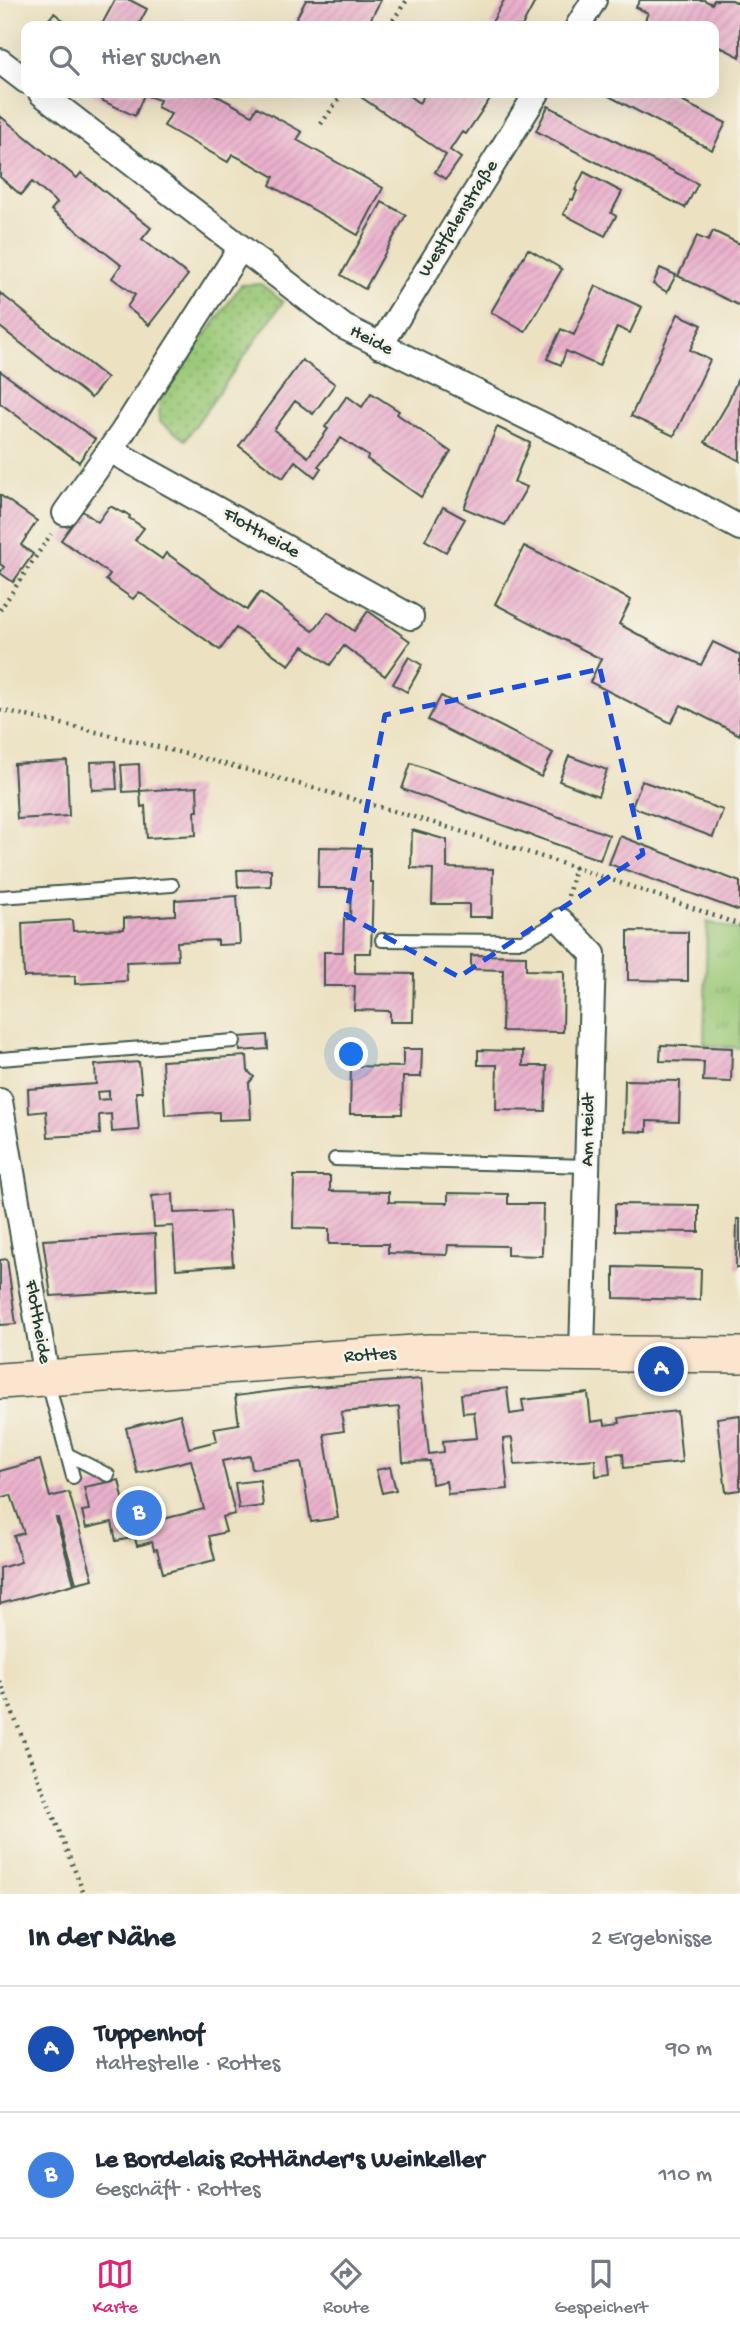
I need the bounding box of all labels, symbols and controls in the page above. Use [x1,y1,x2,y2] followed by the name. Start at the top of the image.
[21,21,719,98] search box
[45,41,83,79] icon: search
[101,44,221,75] text: Hier suchen
[414,156,504,282] street label: Westfalenstraße
[345,320,397,362] street label: Heide
[218,503,304,565] street label: Flottheide
[334,1037,368,1071] your location
[577,1091,601,1167] street label: Am Heidt
[18,1277,56,1366] street label: Flottheide
[343,1343,398,1369] street label: Rottes
[638,1343,684,1395] pin: A
[116,1487,162,1539] pin: B
[28,1922,175,1957] text: In der Nähe
[591,1926,712,1953] text: 2 Ergebnisse
[95,2020,204,2051] text: Tuppenhof
[44,2036,58,2063] text: A
[666,2036,712,2063] text: 90 m
[95,2051,280,2078] text: Haltestelle · Rottes
[95,2146,484,2177] text: Le Bordelais Rottländer's Weinkeller
[45,2162,57,2189] text: B
[659,2162,712,2189] text: 110 m
[95,2177,260,2204] text: Geschäft · Rottes
[93,2255,138,2320] tab: Karte
[323,2255,369,2320] tab: Route
[554,2255,647,2320] tab: Gespeichert

